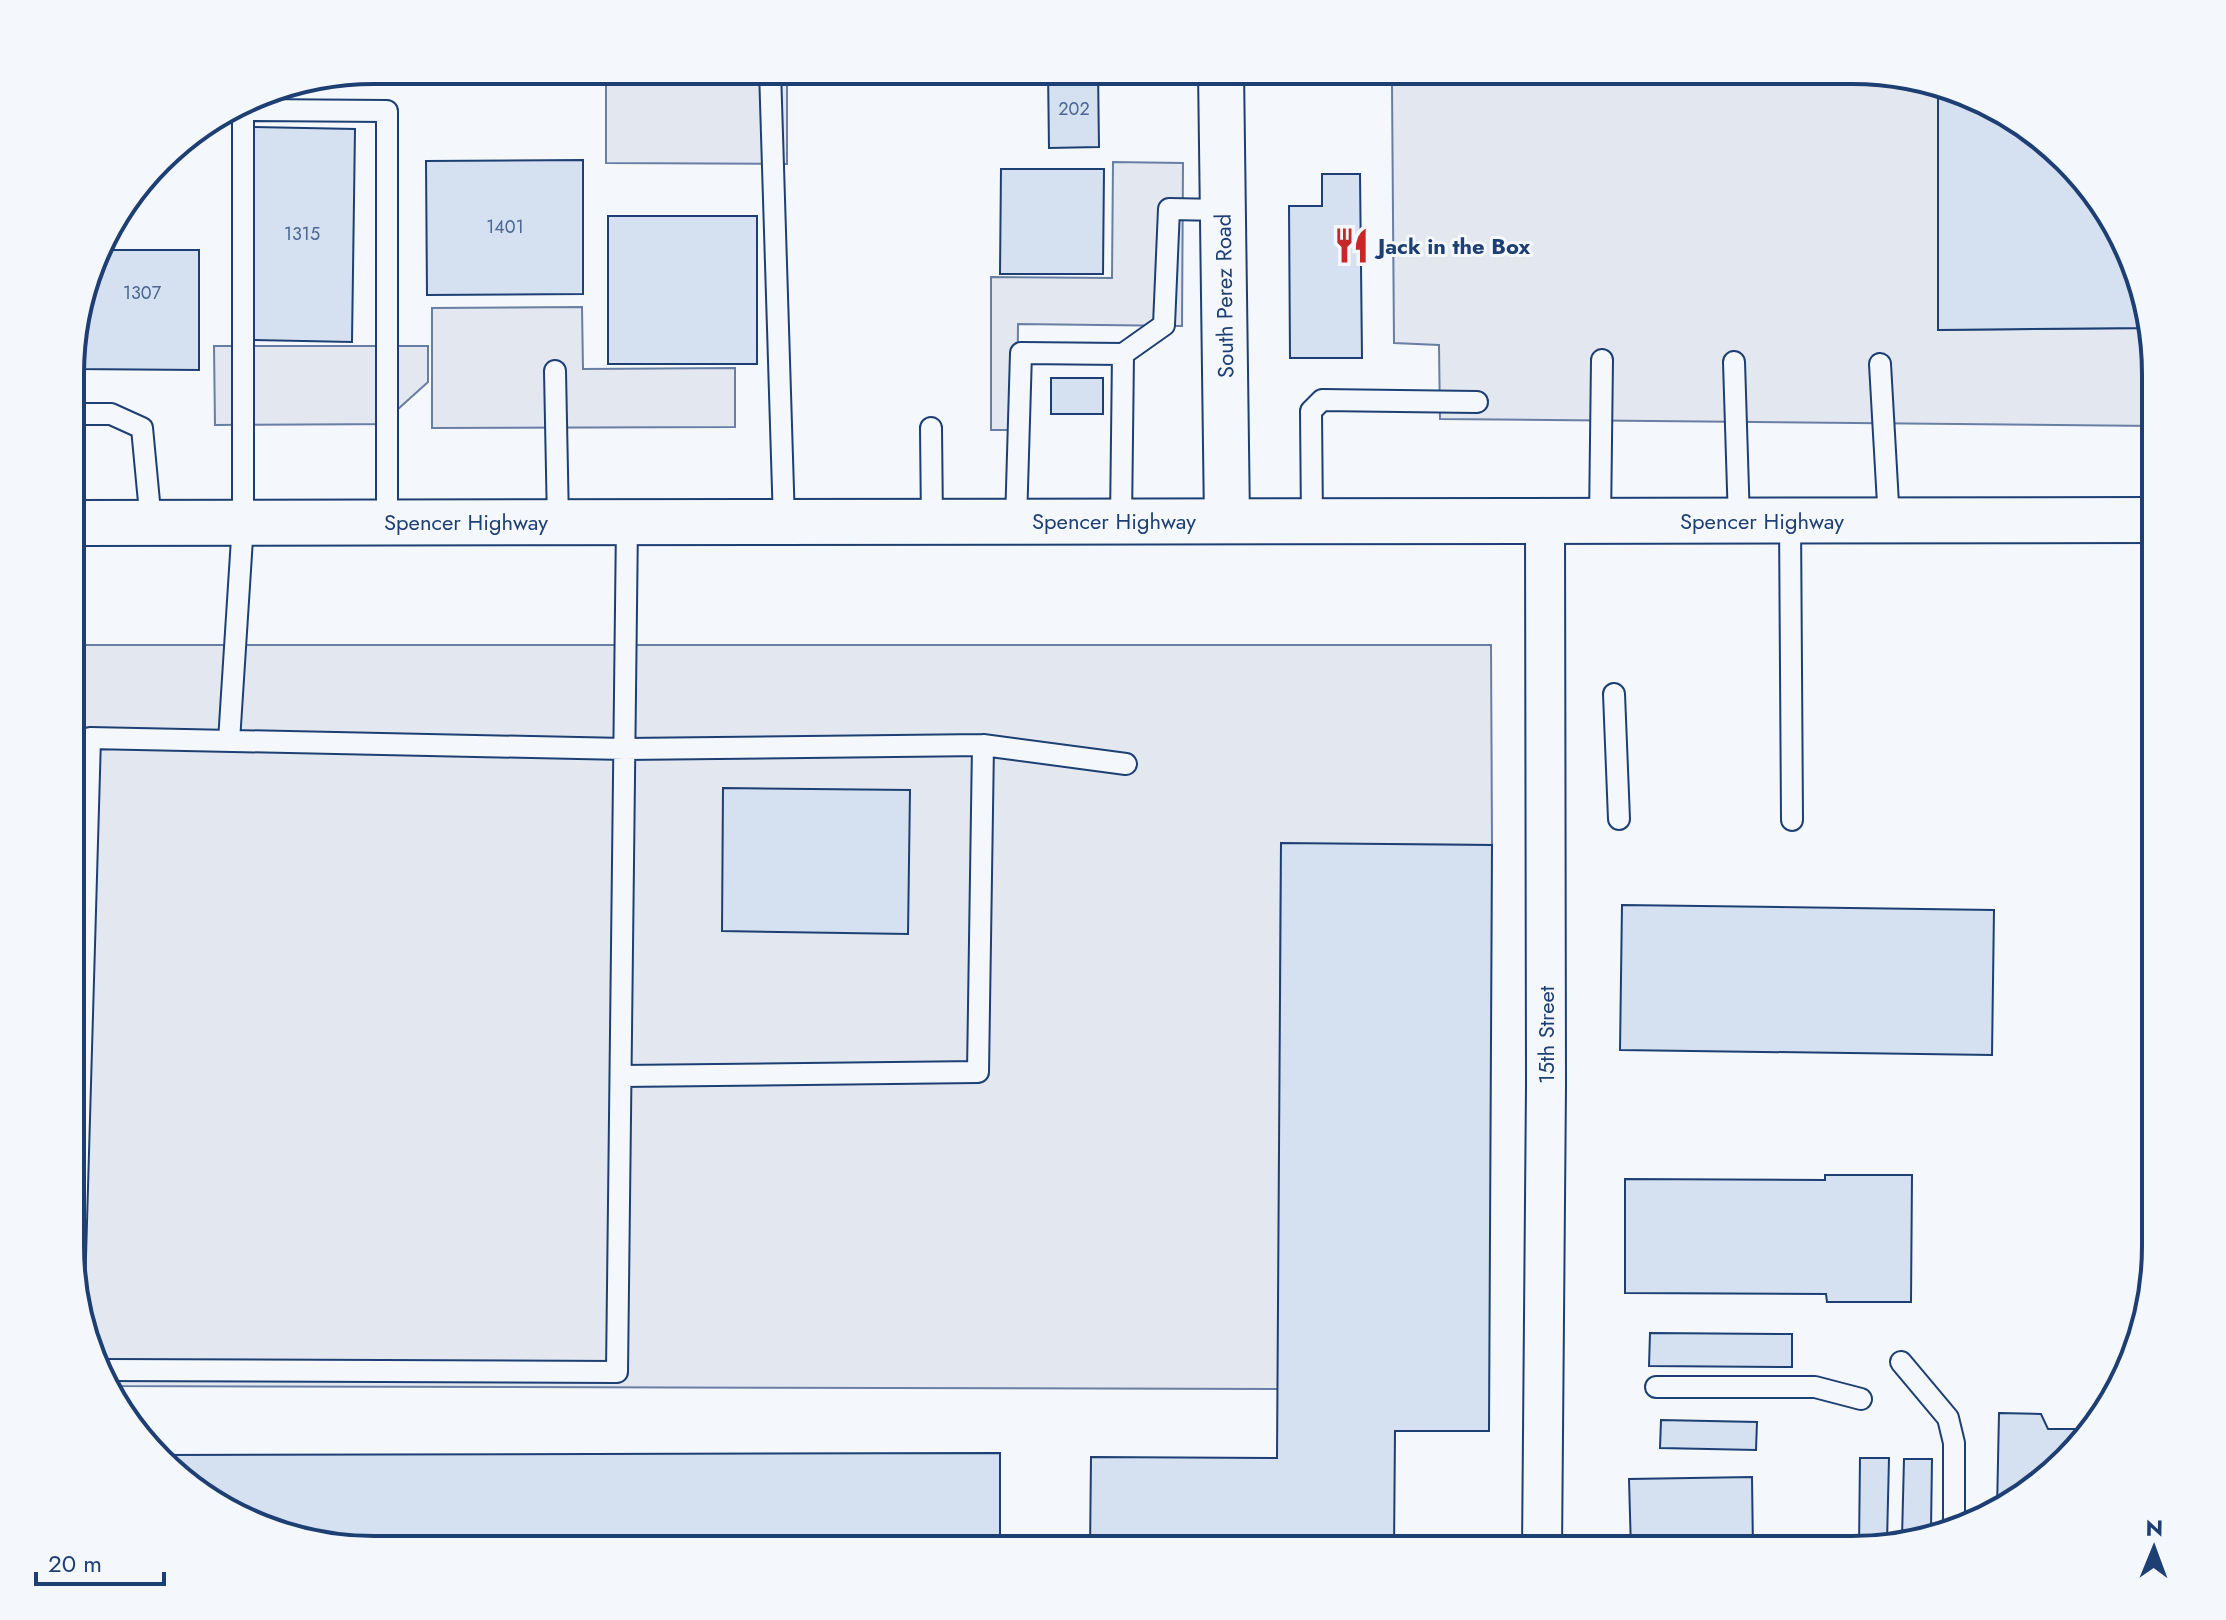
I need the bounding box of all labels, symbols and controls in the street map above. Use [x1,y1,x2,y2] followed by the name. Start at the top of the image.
[1058,96,1090,122] house number: 202
[486,214,524,240] house number: 1401
[1207,214,1241,378] street label: South Perez Road
[284,221,320,247] house number: 1315
[1333,227,1371,265] restaurant icon: Jack in the Box
[1374,230,1531,262] place label: Jack in the Box
[123,280,162,306] house number: 1307
[1032,505,1196,537] street label: Spencer Highway
[1680,505,1844,537] street label: Spencer Highway
[384,506,548,538] street label: Spencer Highway
[1530,985,1562,1084] street label: 15th Street
[2114,1508,2194,1588] north arrow
[2145,1512,2163,1544] text: N
[36,1536,164,1586] scale bar
[48,1546,102,1581] text: 20 m

